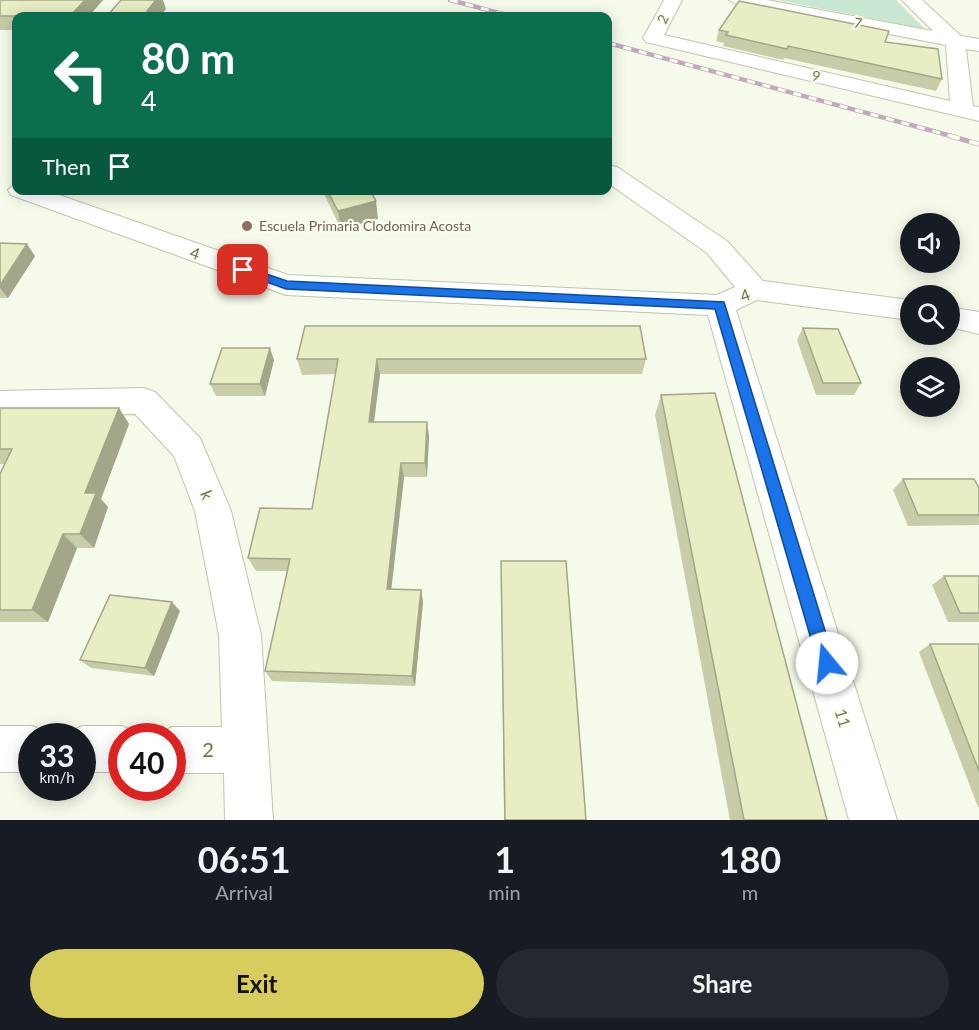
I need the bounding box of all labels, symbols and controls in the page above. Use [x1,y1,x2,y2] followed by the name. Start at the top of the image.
[653,11,672,26] street label: 2
[852,13,864,32] street label: 7
[141,33,235,83] text: 80 m
[42,36,120,114] icon: left
[810,66,822,85] street label: 9
[141,84,157,117] text: 4
[103,150,136,183] icon: arrive
[42,153,91,180] text: Then
[900,213,960,417] map controls
[900,213,960,273] button: sound
[259,217,471,234] place label: Escuela Primaria Clodomira Acosta
[240,219,254,233] marker: Escuela Primaria Clodomira Acosta
[188,242,203,263] street label: 4
[217,244,268,295] pin
[226,253,259,286] icon: arrive
[737,284,752,305] street label: 4
[900,285,960,345] button: search
[900,357,960,417] button: layers
[197,488,218,503] street label: k
[795,631,859,695] position arrow
[832,706,855,730] street label: 11
[108,723,186,801] speed limit sign: 40
[40,737,74,773] text: 33
[202,737,214,761] street label: 2
[39,768,75,786] text: km/h
[198,837,291,881] text: 06:51
[494,837,515,881] text: 1
[719,837,781,881] text: 180
[215,880,273,904] text: Arrival
[488,880,521,904] text: min
[742,880,758,904] text: m
[30,949,484,1018] button: Exit
[496,949,949,1018] button: Share

